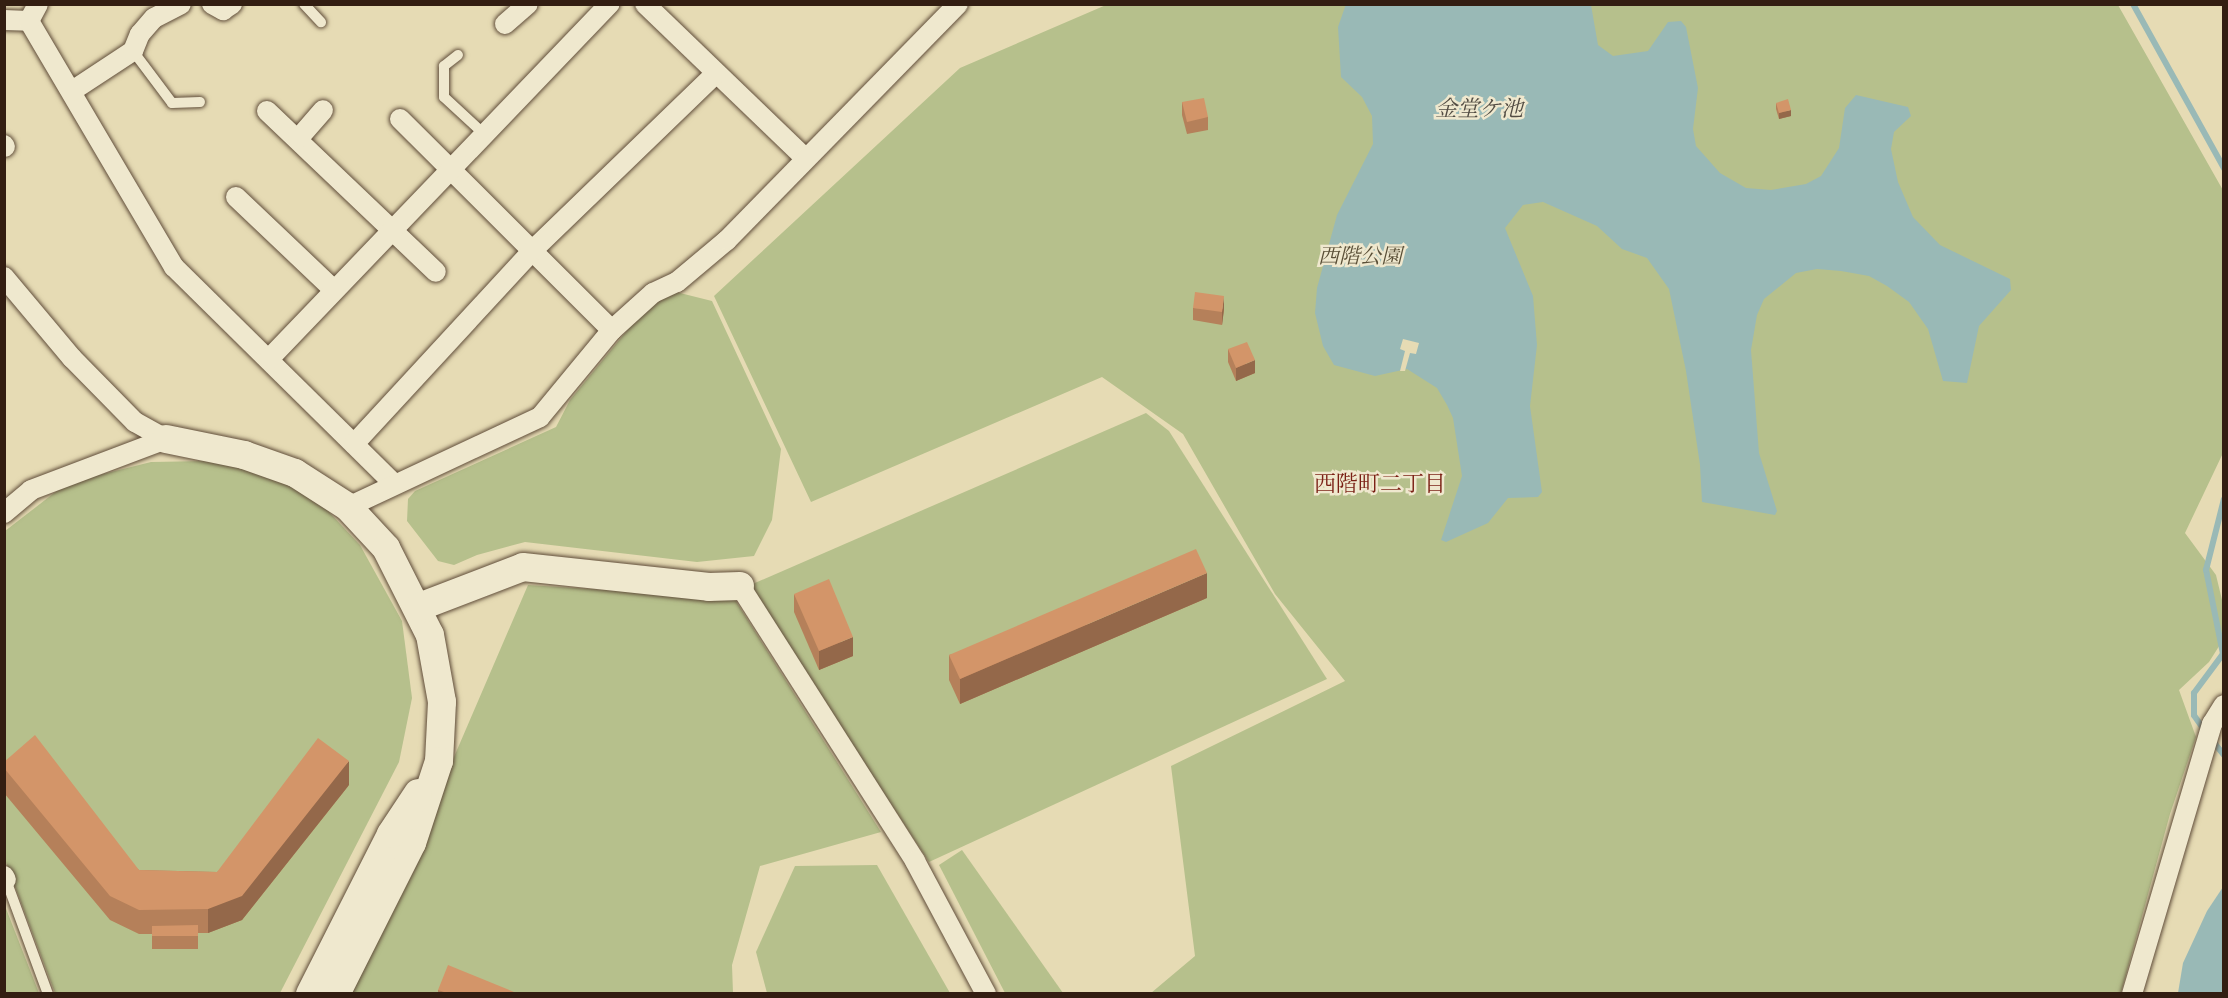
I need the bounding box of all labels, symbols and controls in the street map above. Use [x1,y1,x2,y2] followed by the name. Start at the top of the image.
[1435,96,1523,122] water label: 金堂ケ池
[1318,243,1402,269] park label: 西階公園
[1314,471,1446,497] district label: 西階町二丁目

